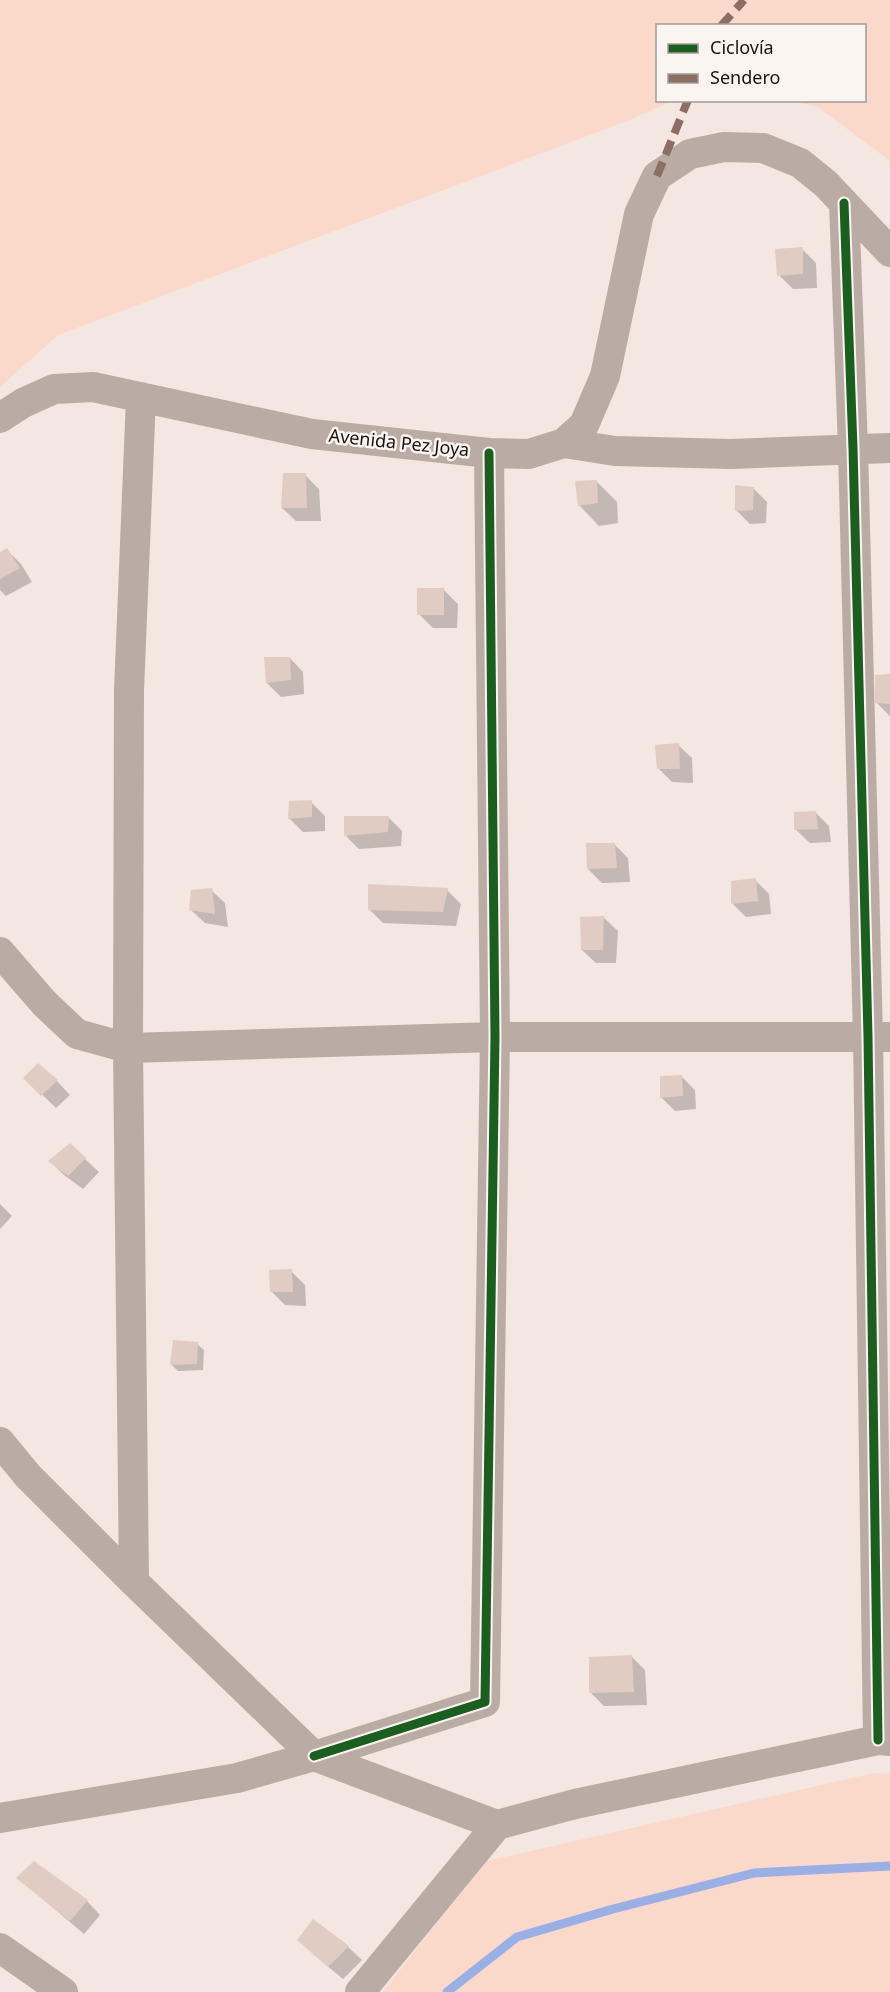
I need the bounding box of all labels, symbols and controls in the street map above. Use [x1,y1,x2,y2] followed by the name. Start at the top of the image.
[656,24,866,102] legend
[710,35,774,59] text: Ciclovía
[710,65,780,89] text: Sendero
[328,423,471,461] street label: Avenida Pez Joya

